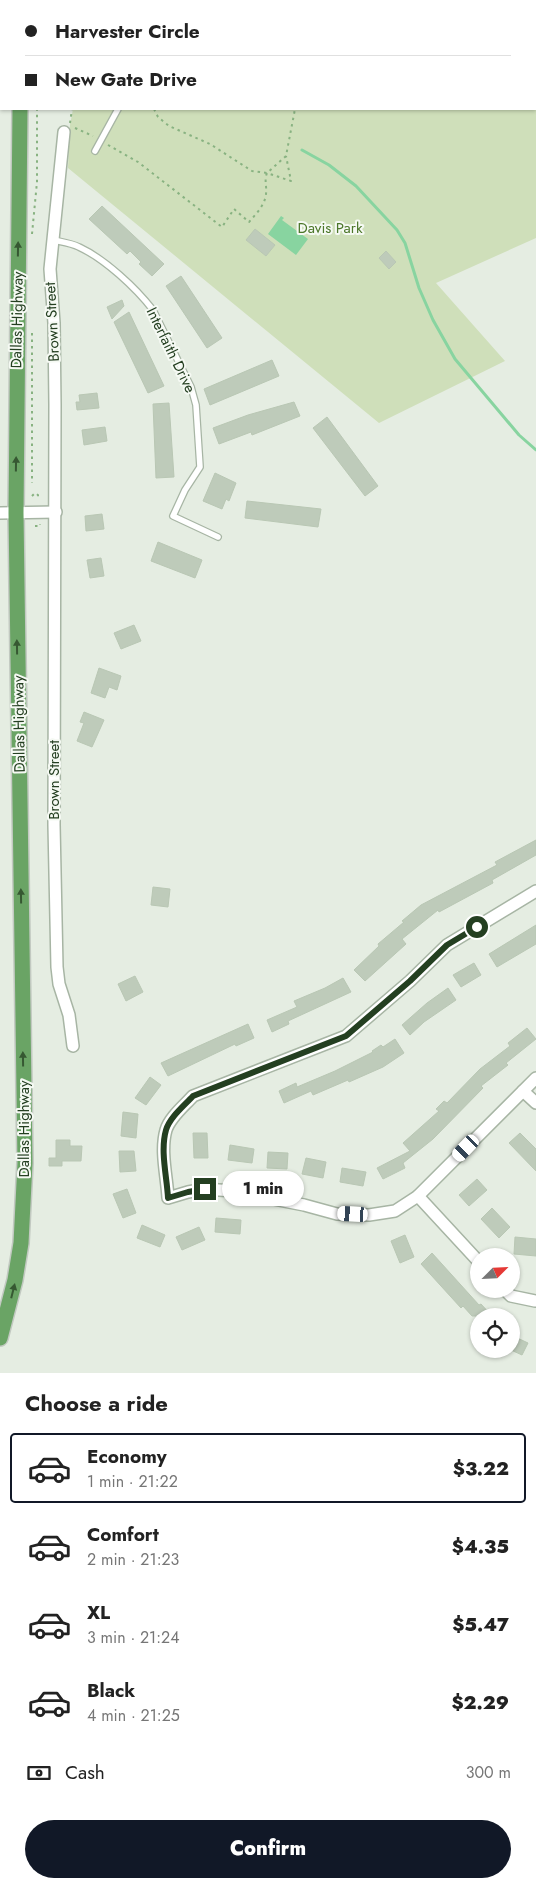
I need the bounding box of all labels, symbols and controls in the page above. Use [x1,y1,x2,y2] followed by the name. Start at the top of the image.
[55,18,200,45] text: Harvester Circle
[55,66,197,93] text: New Gate Drive
[297,217,363,239] park label: Davis Park
[14,241,22,257] one-way arrow
[5,271,29,369] street label: Dallas Highway
[39,281,65,362] street label: Brown Street
[141,303,201,397] street label: Interfaith Drive
[12,456,20,472] one-way arrow
[13,638,21,654] one-way arrow
[7,675,31,773] street label: Dallas Highway
[43,740,65,820] street label: Brown Street
[17,888,25,904] one-way arrow
[466,916,488,938] route start
[19,1051,27,1067] one-way arrow
[13,1080,35,1178] street label: Dallas Highway
[450,1132,481,1164] car
[222,1172,305,1206] callout: 1 min
[243,1177,283,1200] text: 1 min
[194,1178,216,1200] route end
[337,1206,368,1222] car
[470,1248,520,1298] north arrow
[470,1248,520,1358] map controls
[9,1283,17,1298] one-way arrow
[470,1308,520,1358] button: locate
[25,1387,168,1419] text: Choose a ride
[87,1443,167,1470] text: Economy
[27,1446,72,1491] icon: car
[453,1455,509,1482] text: $3.22
[87,1470,178,1493] text: 1 min · 21:22
[87,1521,159,1548] text: Comfort
[27,1524,72,1569] icon: car
[452,1533,509,1560] text: $4.35
[87,1548,179,1571] text: 2 min · 21:23
[87,1599,110,1626] text: XL
[27,1602,72,1647] icon: car
[452,1611,509,1638] text: $5.47
[87,1626,180,1649] text: 3 min · 21:24
[87,1677,135,1704] text: Black
[27,1680,72,1725] icon: car
[452,1689,509,1716] text: $2.29
[87,1704,180,1727] text: 4 min · 21:25
[25,1759,53,1787] icon: cash
[65,1759,105,1786] text: Cash
[466,1761,511,1784] text: 300 m
[25,1820,511,1878] button: Confirm

